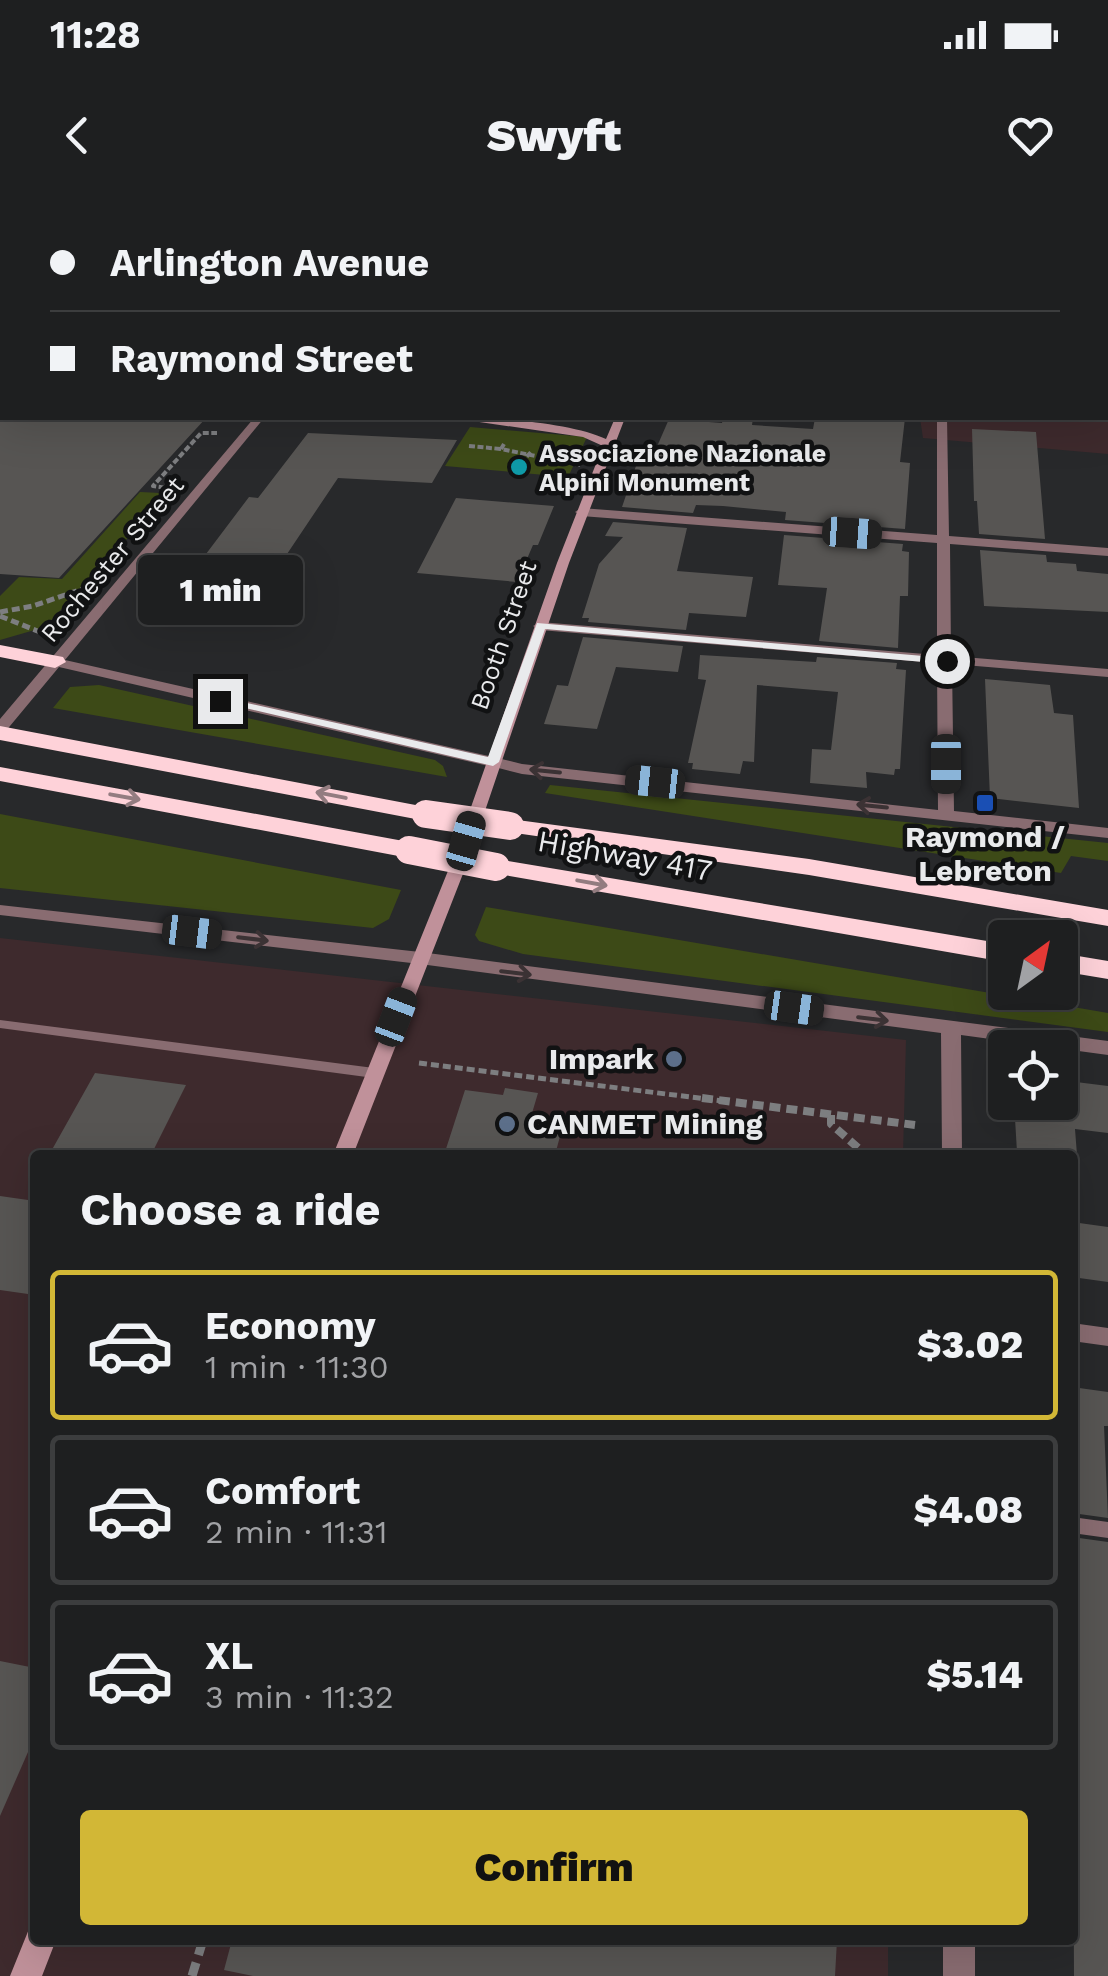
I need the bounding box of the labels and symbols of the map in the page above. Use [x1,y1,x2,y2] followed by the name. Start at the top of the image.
[539,439,826,497] place label: Associazione Nazionale Alpini Monument
[508,456,530,478] marker: Associazione Nazionale Alpini Monument
[35,470,190,648] street label: Rochester Street
[821,516,883,550] car
[138,556,302,626] callout: 1 min
[464,556,543,714] street label: Booth Street
[925,639,970,684] route start
[198,679,243,724] route end
[931,734,961,794] car
[530,761,562,780] one-way arrow
[624,764,686,800] car
[315,785,347,804] one-way arrow
[108,788,141,807] one-way arrow
[974,792,996,814] marker: Raymond / Lebreton
[856,796,889,815] one-way arrow
[443,808,489,874] car
[905,819,1065,888] place label: Raymond / Lebreton
[535,823,715,888] street label: Highway 417
[576,874,608,893] one-way arrow
[160,913,224,951] car
[988,920,1078,1010] north arrow
[237,930,269,949] one-way arrow
[499,964,532,982] one-way arrow
[371,984,421,1050] car
[762,989,826,1027] car
[856,1010,889,1028] one-way arrow
[549,1041,654,1076] place label: Impark
[663,1048,685,1070] marker: Impark
[527,1106,763,1141] place label: CANMET Mining
[496,1113,518,1135] marker: CANMET Mining

